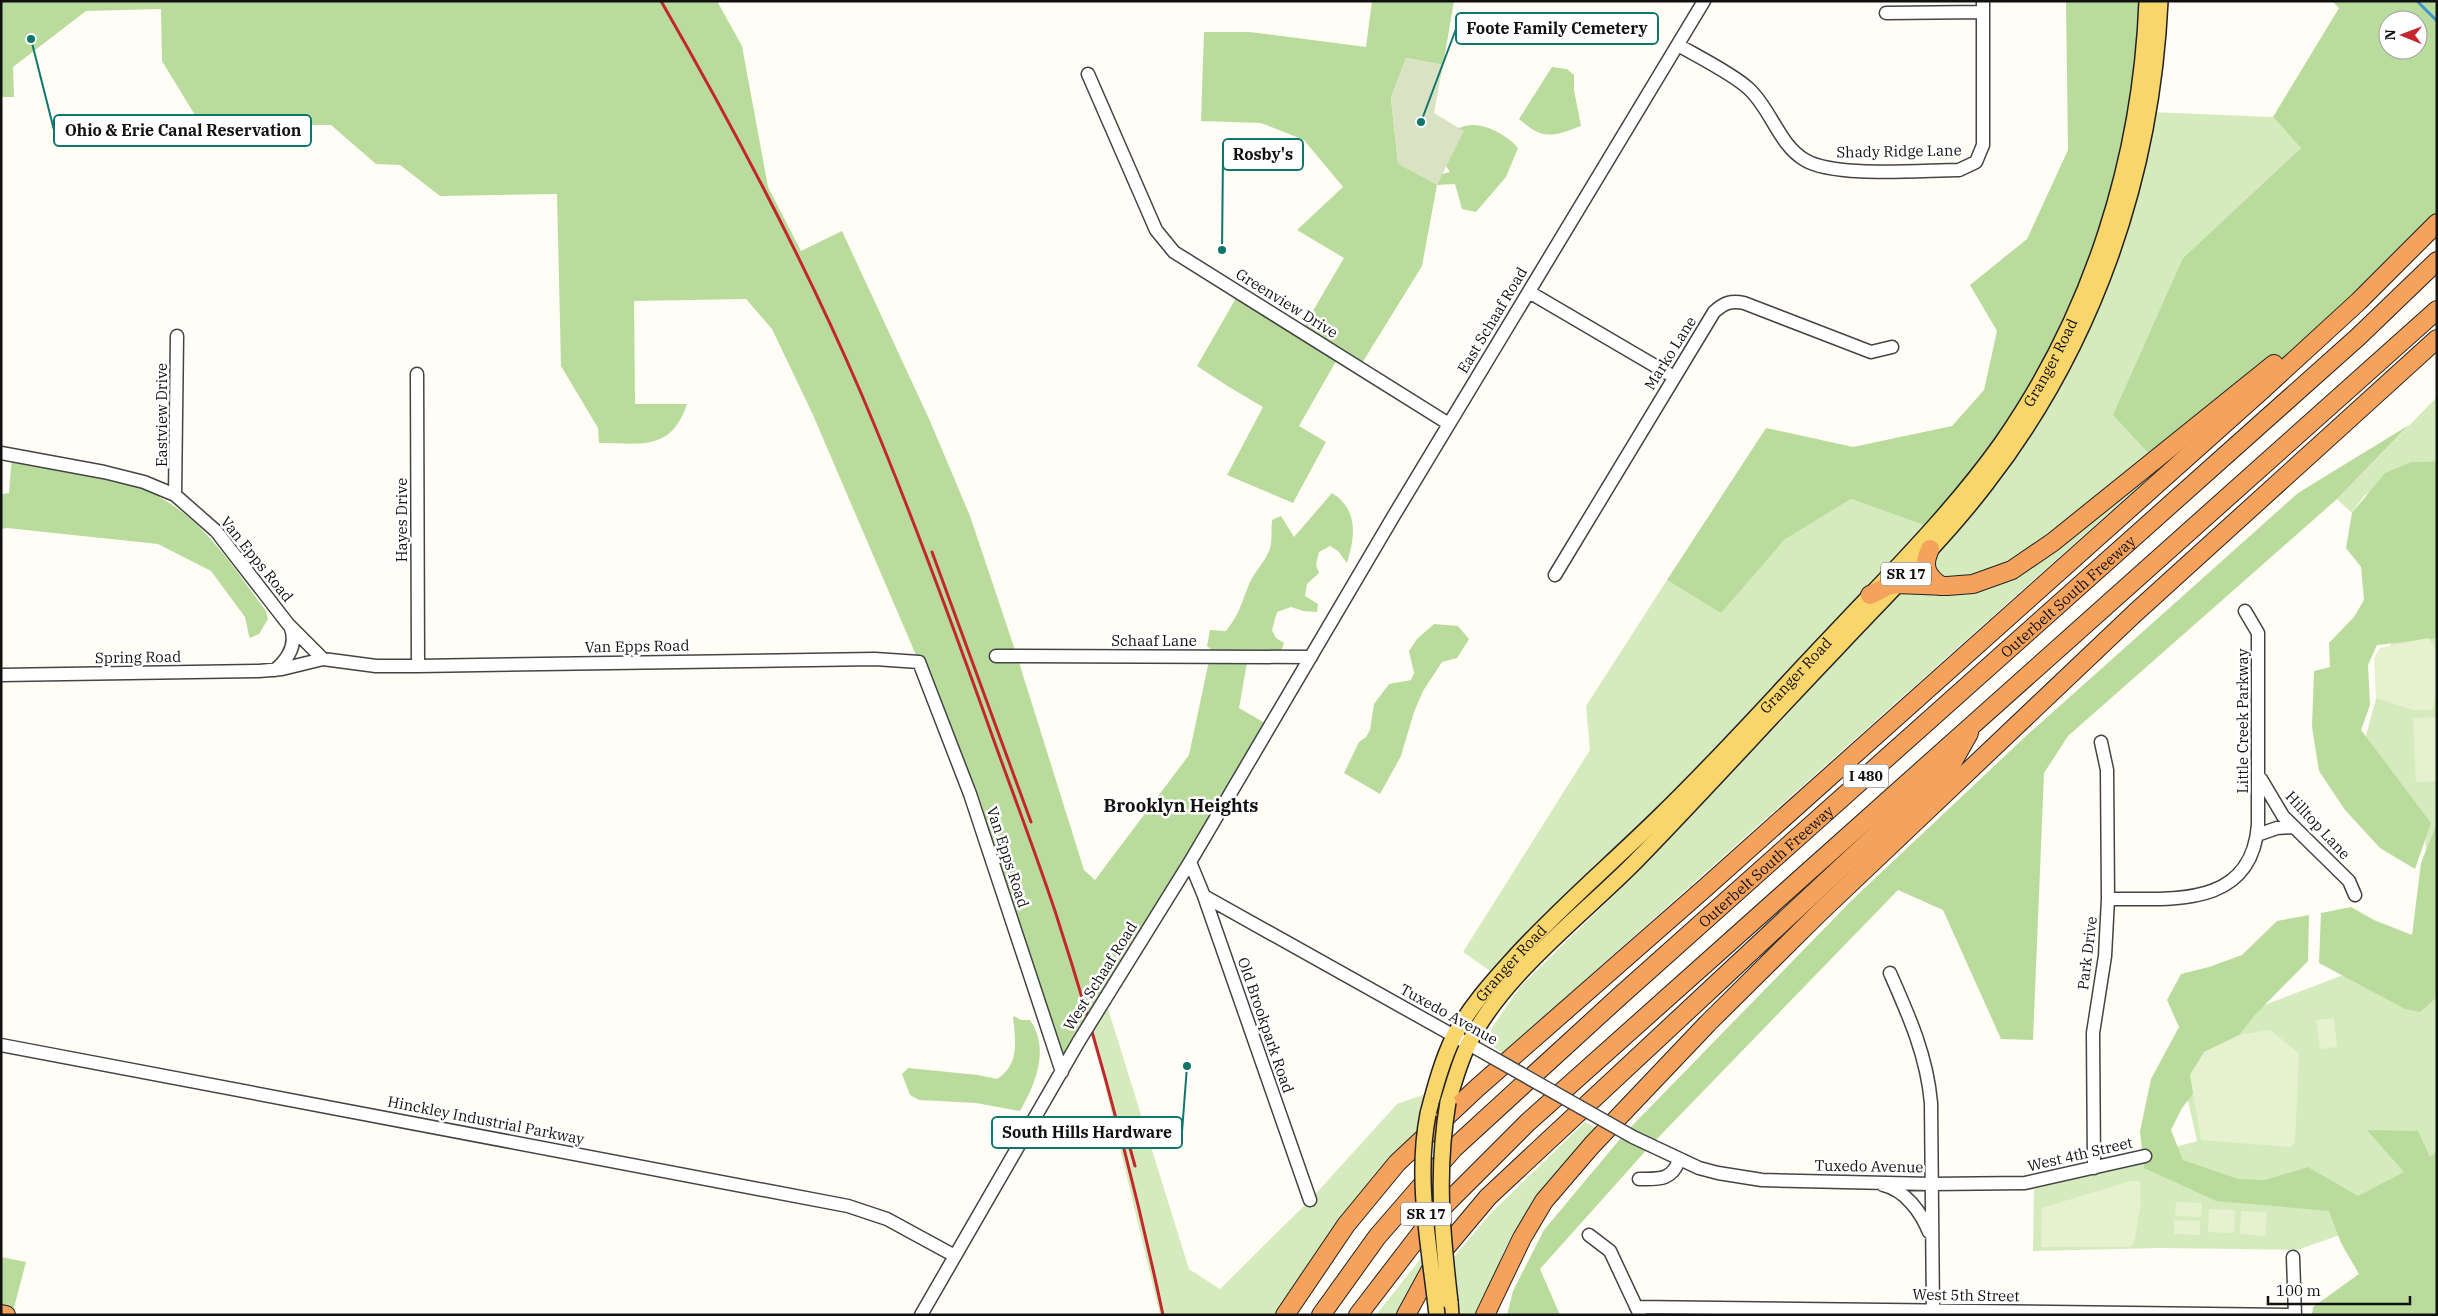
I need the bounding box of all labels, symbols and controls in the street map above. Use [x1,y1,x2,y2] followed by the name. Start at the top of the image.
[2378,10,2428,60] north arrow
[1456,13,1658,44] callout: Foote Family Cemetery
[1466,18,1649,38] text: Foote Family Cemetery
[2381,29,2399,40] text: N
[54,115,311,146] callout: Ohio & Erie Canal Reservation
[65,120,302,140] text: Ohio & Erie Canal Reservation
[1223,139,1303,170] callout: Rosby's
[1836,140,1962,162] street label: Shady Ridge Lane
[1233,144,1293,164] text: Rosby's
[1232,264,1342,342] street label: Greenview Drive
[1453,264,1531,376] street label: East Schaaf Road
[1640,313,1700,393] street label: Marko Lane
[2018,315,2081,410] street label: Granger Road
[152,363,171,467] street label: Eastview Drive
[392,478,411,562] street label: Hayes Drive
[217,512,297,606] street label: Van Epps Road
[1996,531,2139,661] street label: Outerbelt South Freeway
[1881,562,1931,586] road number: SR 17
[1111,631,1197,650] street label: Schaaf Lane
[1755,633,1835,717] street label: Granger Road
[584,636,690,656] street label: Van Epps Road
[95,647,181,667] street label: Spring Road
[2233,649,2252,793] street label: Little Creek Parkway
[1844,764,1888,788] road number: I 480
[2281,787,2355,863] street label: Hilltop Lane
[1104,794,1258,817] district label: Brooklyn Heights
[1694,801,1837,931] street label: Outerbelt South Freeway
[983,804,1033,910] street label: Van Epps Road
[2073,915,2101,991] street label: Park Drive
[1059,918,1141,1034] street label: West Schaaf Road
[1471,920,1550,1005] street label: Granger Road
[1234,955,1298,1095] street label: Old Brookpark Road
[1397,979,1501,1049] street label: Tuxedo Avenue
[386,1092,586,1148] street label: Hinckley Industrial Parkway
[992,1117,1182,1148] callout: South Hills Hardware
[1002,1122,1172,1142] text: South Hills Hardware
[2026,1133,2134,1175] street label: West 4th Street
[1814,1156,1924,1176] street label: Tuxedo Avenue
[1401,1202,1451,1226] road number: SR 17
[2268,1274,2410,1306] scale bar
[2276,1281,2321,1300] text: 100 m
[1912,1285,2020,1305] street label: West 5th Street

